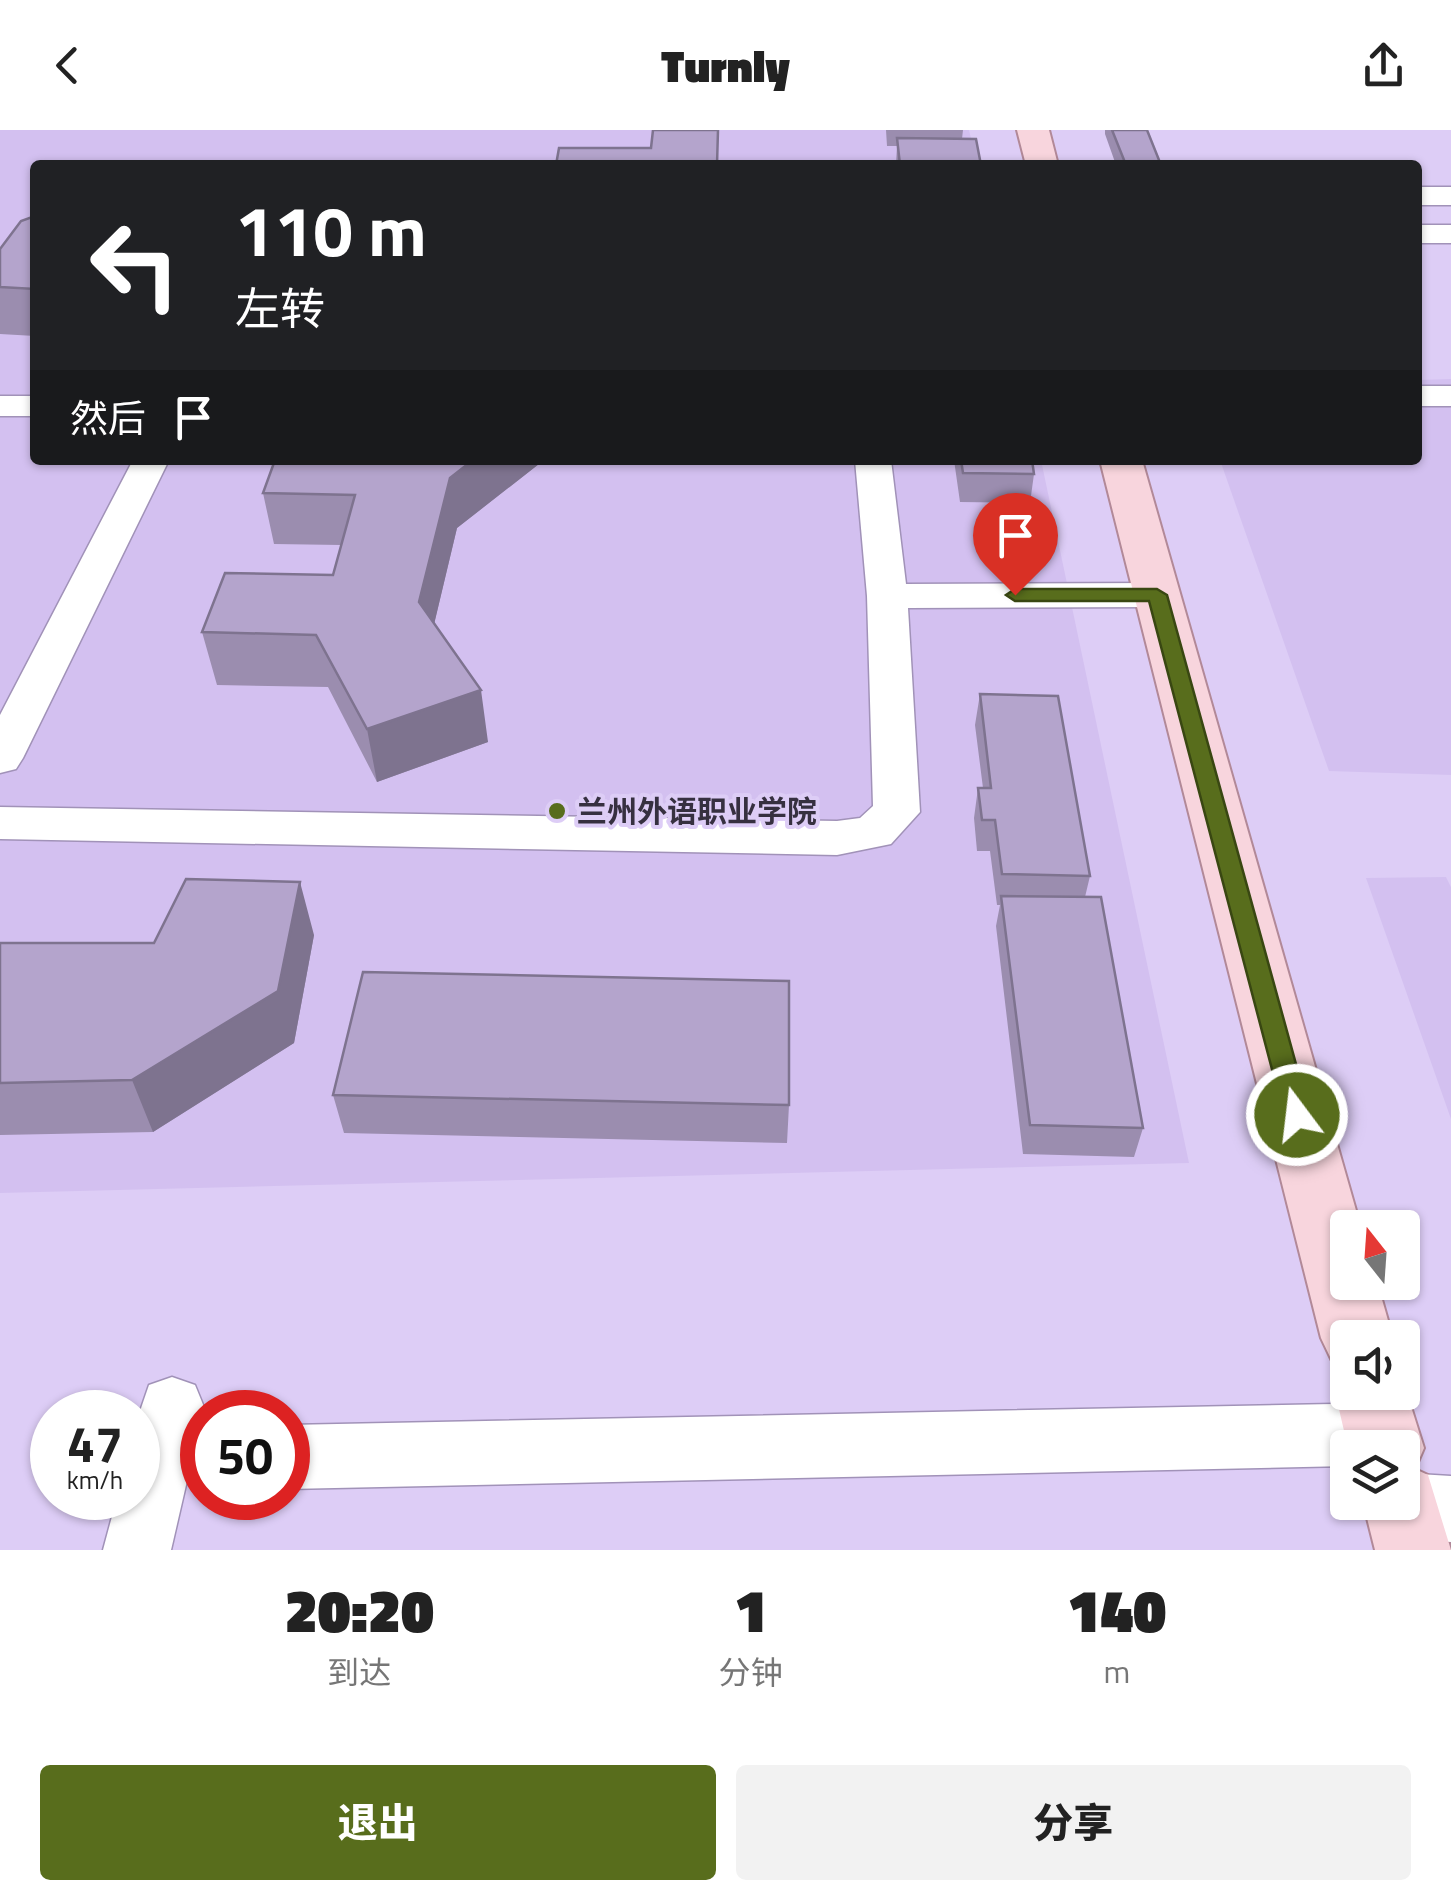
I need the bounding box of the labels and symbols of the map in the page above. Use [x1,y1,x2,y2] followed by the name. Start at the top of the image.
[973,493,1058,596] pin
[577,788,817,834] place label: 兰州外语职业学院
[546,800,568,822] marker: 兰州外语职业学院
[1245,1063,1349,1167] position arrow
[1330,1210,1420,1300] north arrow
[180,1390,310,1520] speed limit sign: 50

